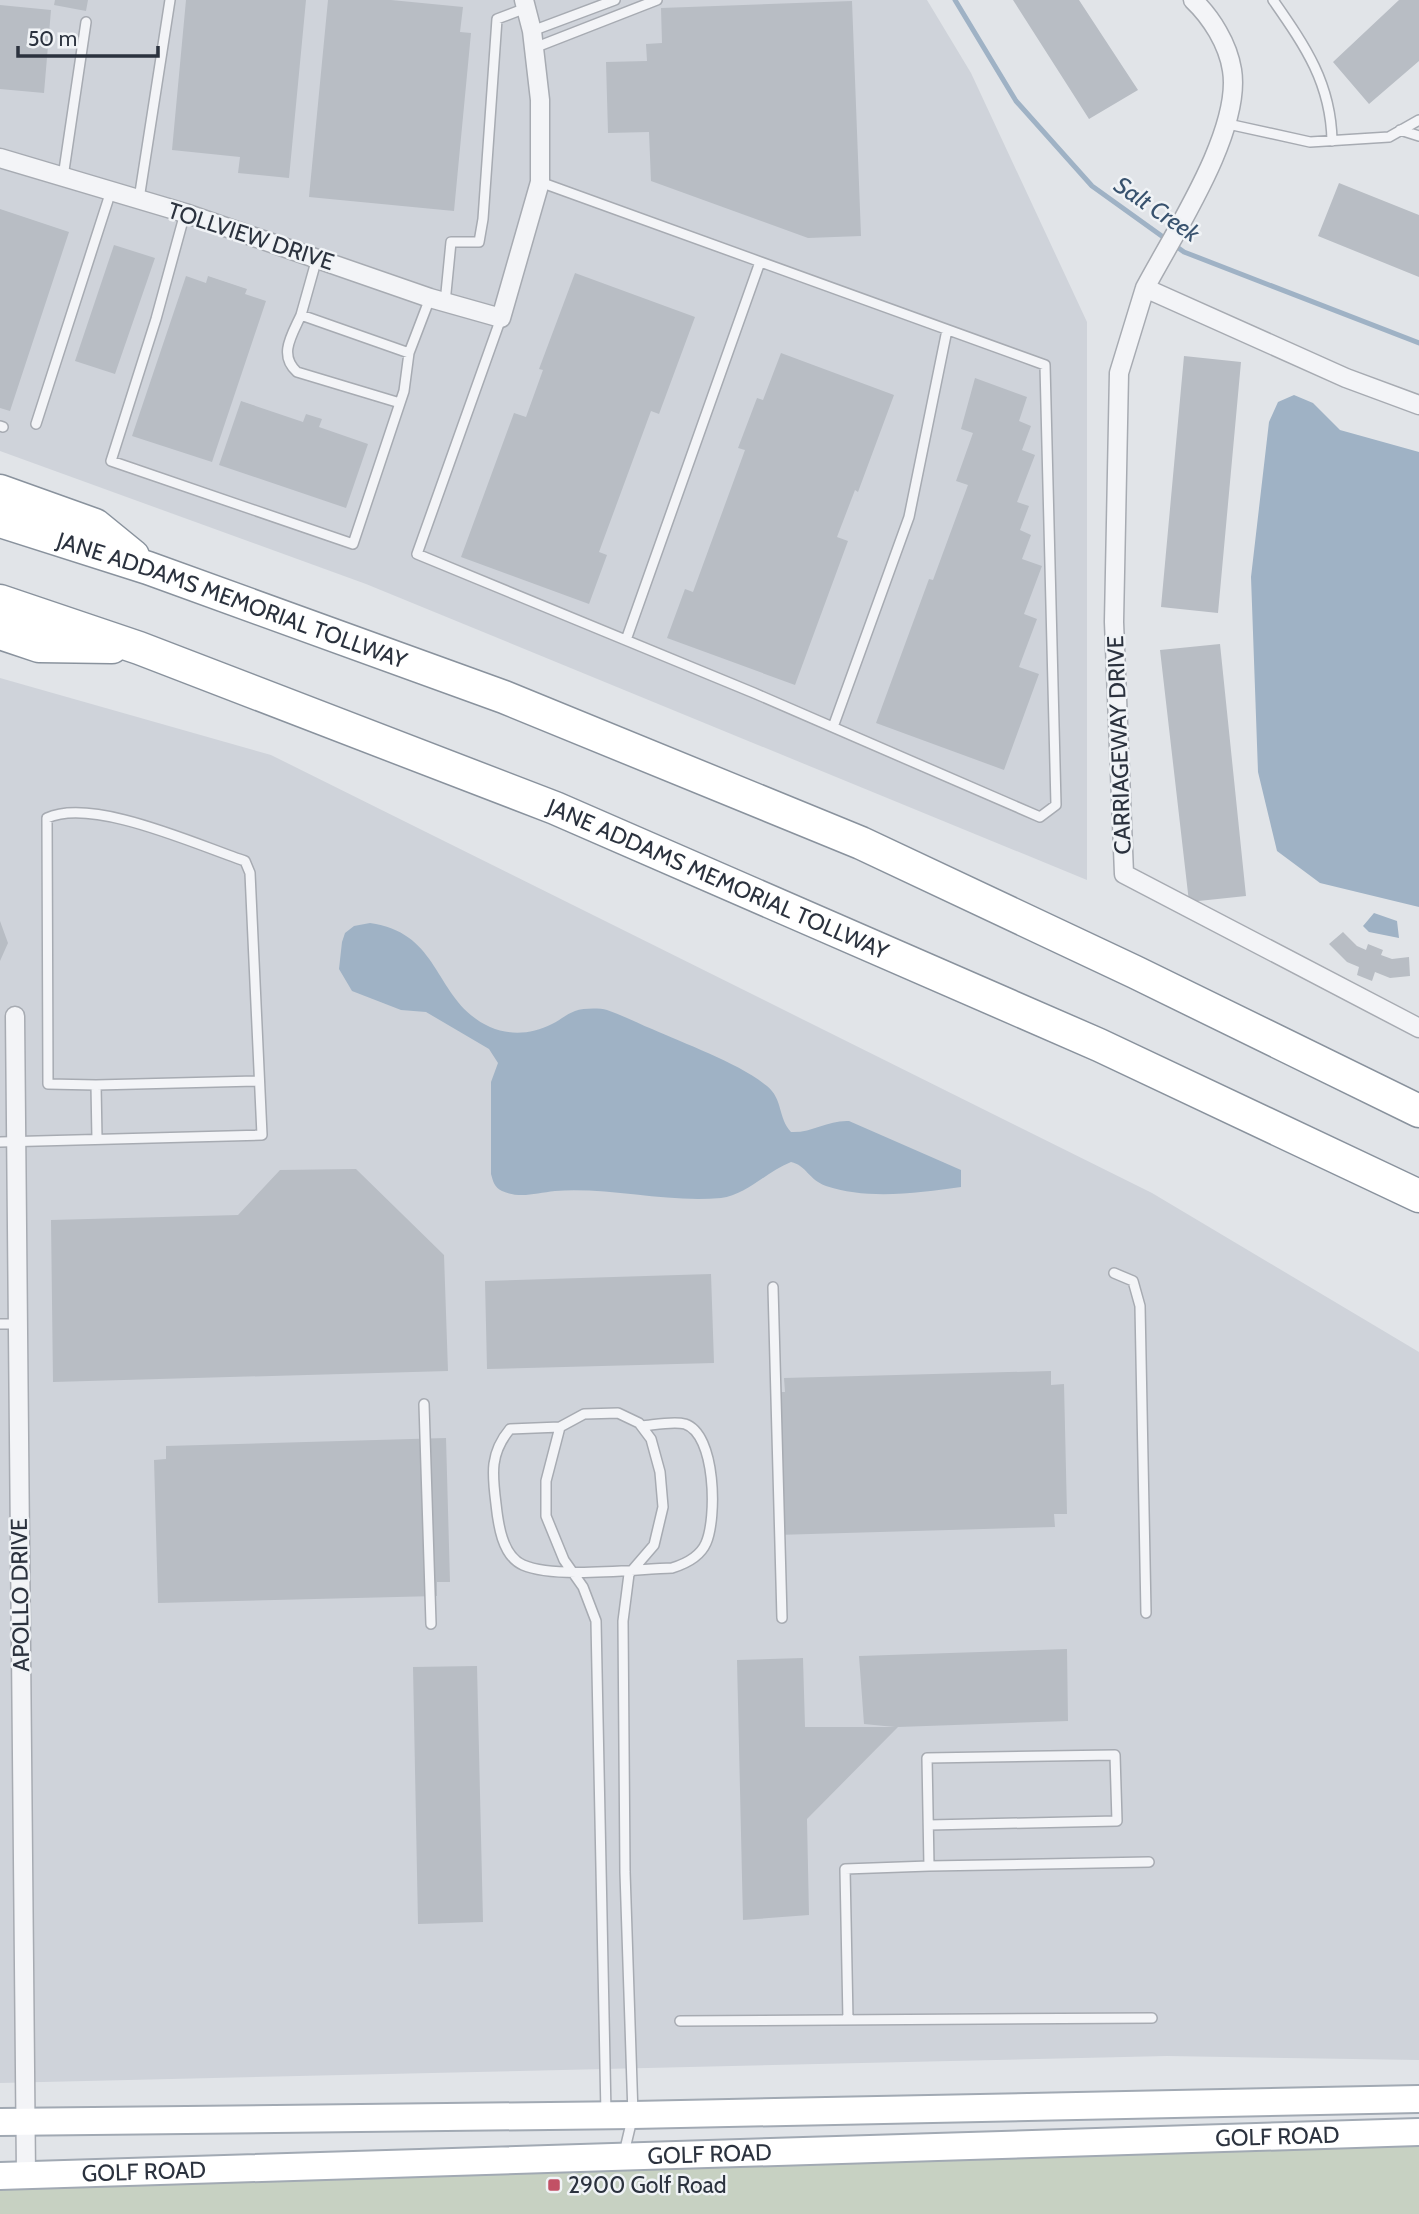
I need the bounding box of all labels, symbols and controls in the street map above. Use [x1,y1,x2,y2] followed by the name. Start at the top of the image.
[18,14,158,58] scale bar
[28,26,77,51] text: 50 m
[1109,170,1206,248] water label: Salt Creek
[164,196,338,276] street label: TOLLVIEW DRIVE
[52,526,412,675] street label: JANE ADDAMS MEMORIAL TOLLWAY
[1101,635,1137,855] street label: CARRIAGEWAY DRIVE
[542,792,893,966] street label: JANE ADDAMS MEMORIAL TOLLWAY
[5,1518,35,1672] street label: APOLLO DRIVE
[1215,2120,1340,2152] street label: GOLF ROAD
[647,2138,772,2170] street label: GOLF ROAD
[81,2156,206,2187] street label: GOLF ROAD
[568,2171,727,2199] place label: 2900 Golf Road
[546,2177,562,2193] marker: 2900 Golf Road

